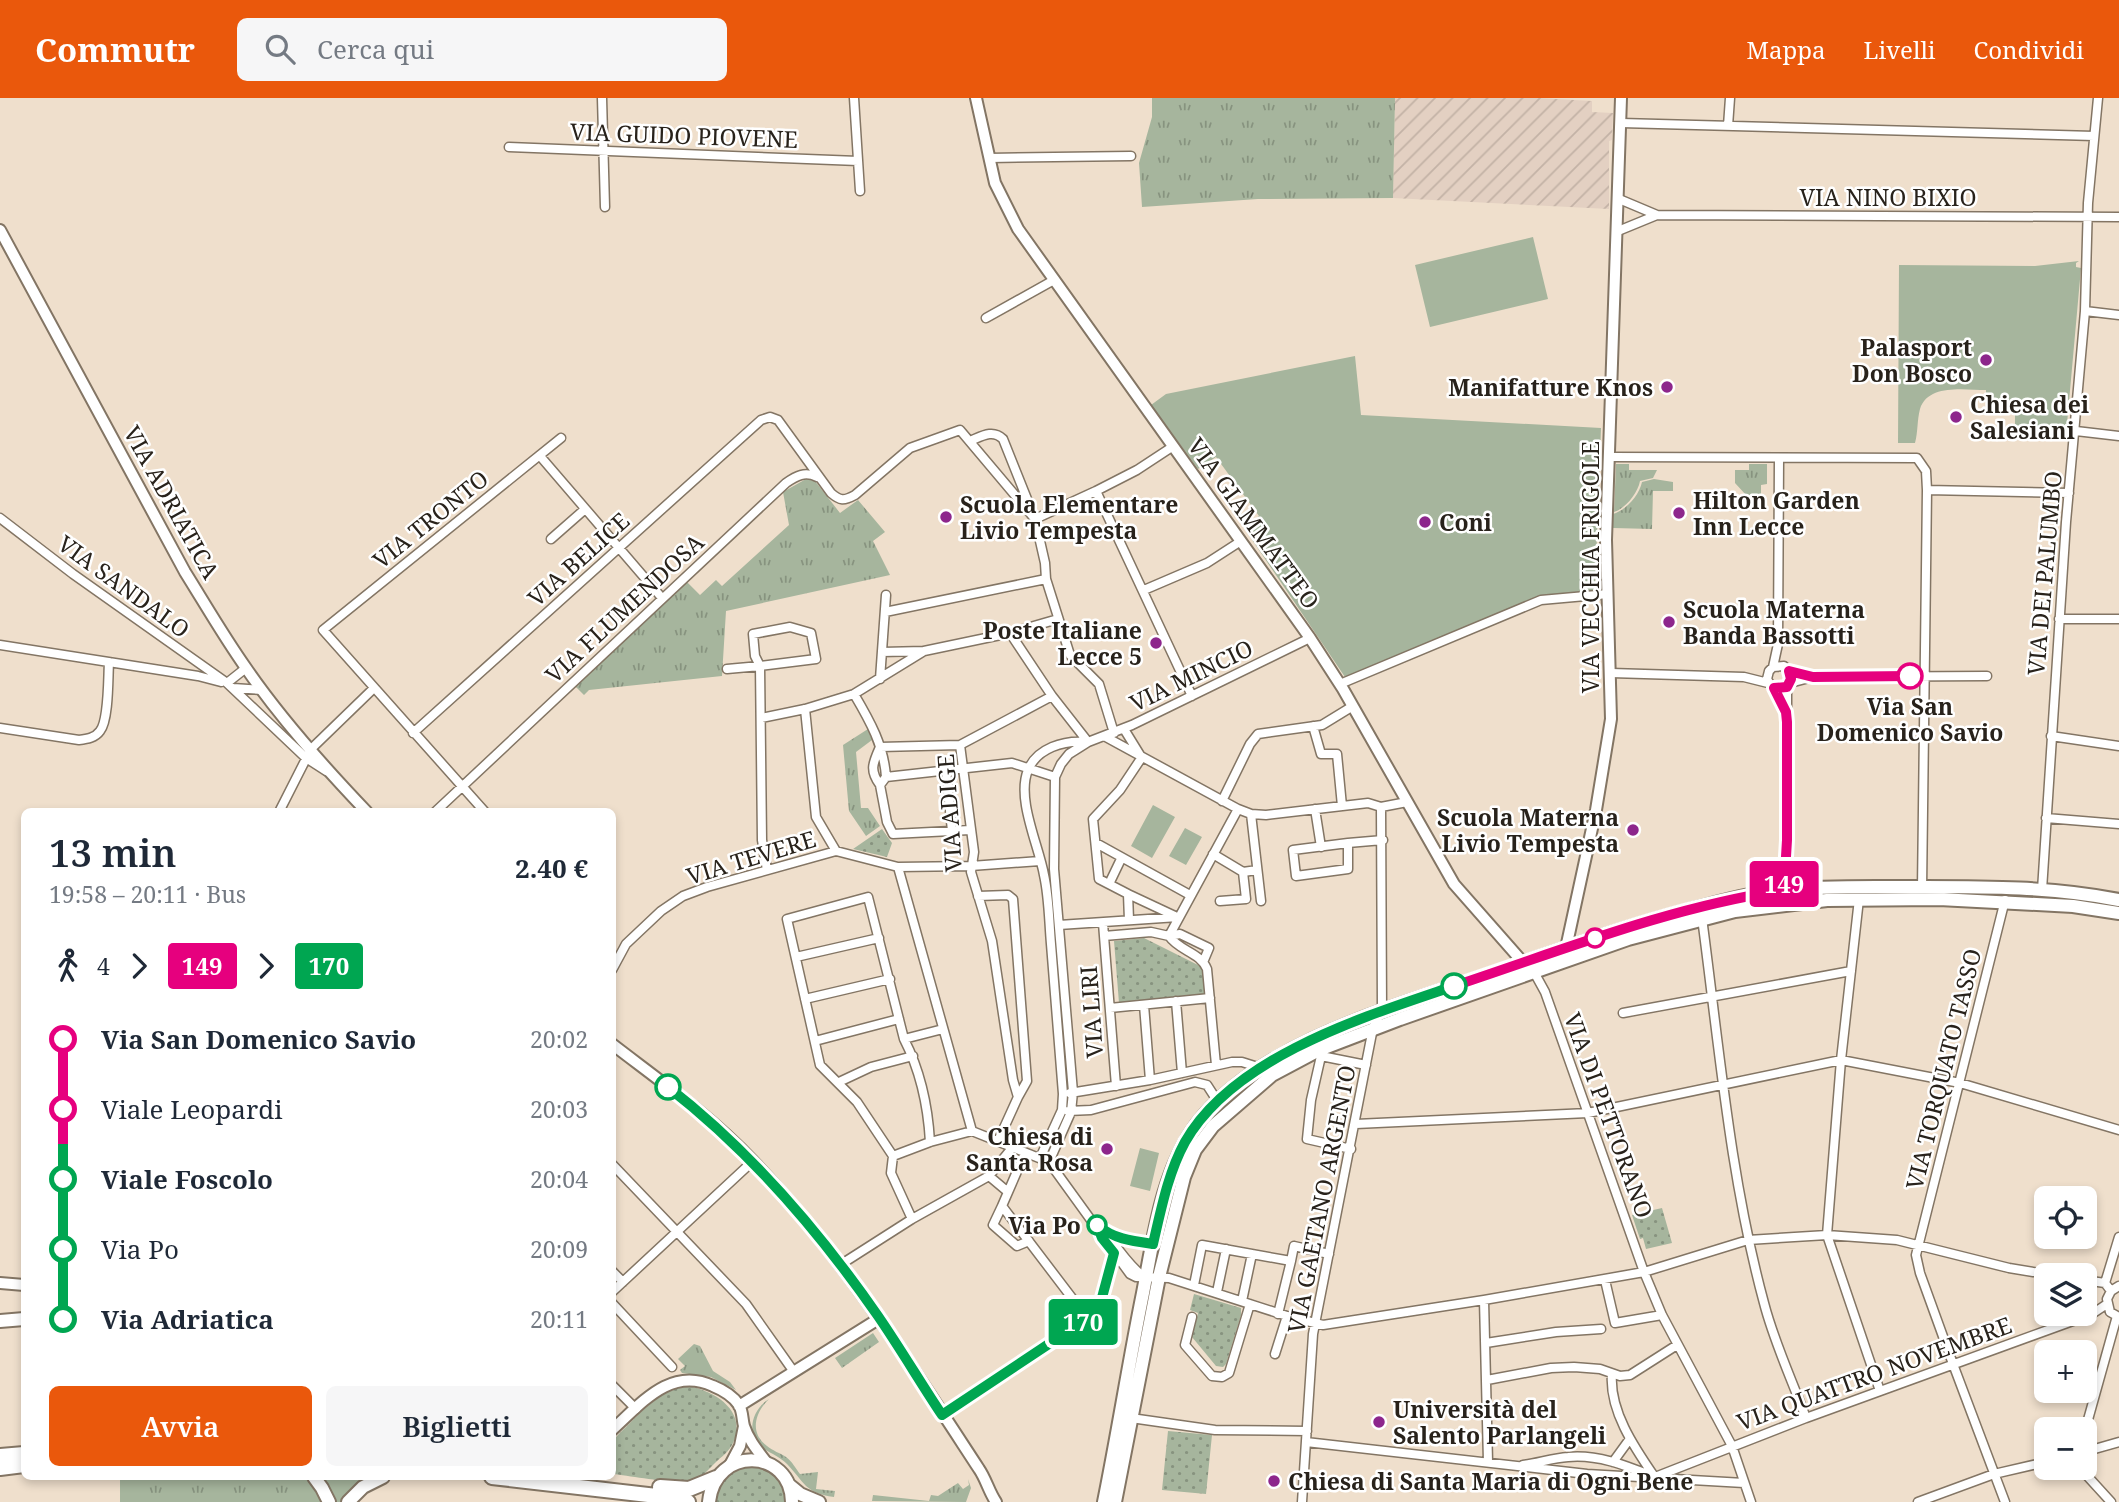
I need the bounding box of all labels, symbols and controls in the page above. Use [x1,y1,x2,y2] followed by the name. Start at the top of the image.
[237,18,727,81] search box
[35,27,195,72] text: Commutr
[261,30,299,68] icon: search
[317,31,434,67] text: Cerca qui
[1747,33,1826,66] text: Mappa
[1864,33,1936,66] text: Livelli
[1974,33,2084,66] text: Condividi
[570,115,798,155] street label: VIA GUIDO PIOVENE
[1800,181,1976,213] street label: VIA NINO BIXIO
[1852,331,1972,389] place label: Palasport Don Bosco
[1978,352,1994,368] marker: Palasport Don Bosco
[1448,371,1653,403] place label: Manifatture Knos
[1659,379,1675,395] marker: Manifatture Knos
[1970,388,2089,446] place label: Chiesa dei Salesiani
[1948,409,1964,425] marker: Chiesa dei Salesiani
[117,420,228,585] street label: VIA ADRIATICA
[1181,431,1327,615] street label: VIA GIAMMATTEO
[1574,441,1606,693] street label: VIA VECCHIA FRIGOLE
[365,462,495,576] street label: VIA TRONTO
[2019,469,2069,677] street label: VIA DEI PALUMBO
[1693,484,1860,542] place label: Hilton Garden Inn Lecce
[960,488,1179,546] place label: Scuola Elementare Livio Tempesta
[520,505,636,613] street label: VIA BELICE
[1671,505,1687,521] marker: Hilton Garden Inn Lecce
[1439,506,1492,538] place label: Coni
[938,509,954,525] marker: Scuola Elementare Livio Tempesta
[1417,514,1433,530] marker: Coni
[538,525,711,690] street label: VIA FLUMENDOSA
[52,527,196,645] street label: VIA SANDALO
[1683,593,1865,651] place label: Scuola Materna Banda Bassotti
[983,614,1142,672] place label: Poste Italiane Lecce 5
[1661,614,1677,630] marker: Scuola Materna Banda Bassotti
[1124,631,1258,719] street label: VIA MINCIO
[1148,635,1164,651] marker: Poste Italiane Lecce 5
[1897,663,1923,689] marker: Via San Domenico Savio
[1817,690,2003,748] place label: Via San Domenico Savio
[929,753,969,873] street label: VIA ADIGE
[1437,801,1619,859] place label: Scuola Materna Livio Tempesta
[683,822,819,892] street label: VIA TEVERE
[1625,822,1641,838] marker: Scuola Materna Livio Tempesta
[49,826,177,878] text: 13 min
[515,850,588,886] text: 2.40 €
[1744,861,1824,907] line badge: 149
[1764,867,1804,900] text: 149
[49,878,246,910] text: 19:58 – 20:11 · Bus
[1585,928,1605,948] unlabelled marker
[1898,945,1988,1193] street label: VIA TORQUATO TASSO
[49,947,87,985] icon: walk
[120,947,158,985] icon: forward
[247,947,285,985] icon: forward
[182,949,223,982] text: 149
[309,949,349,982] text: 170
[97,950,110,982] text: 4
[1072,965,1110,1059] street label: VIA LIRI
[1441,973,1467,999] unlabelled marker
[1557,1008,1661,1222] street label: VIA DI PETTORANO
[101,1021,416,1057] text: Via San Domenico Savio
[530,1023,588,1055] text: 20:02
[1279,1062,1363,1336] street label: VIA GAETANO ARGENTO
[655,1074,681,1100] unlabelled marker
[101,1091,282,1127] text: Viale Leopardi
[530,1093,588,1125] text: 20:03
[966,1120,1093,1178] place label: Chiesa di Santa Rosa
[1099,1141,1115,1157] marker: Chiesa di Santa Rosa
[101,1161,273,1197] text: Viale Foscolo
[530,1163,588,1195] text: 20:04
[2034,1186,2097,1480] map controls
[2034,1186,2097,1249] button: locate
[1008,1209,1081,1241] place label: Via Po
[1087,1215,1107,1235] marker: Via Po
[101,1231,179,1267] text: Via Po
[530,1233,588,1265] text: 20:09
[2034,1263,2097,1326] button: layers
[1043,1299,1123,1345] line badge: 170
[101,1301,274,1337] text: Via Adriatica
[530,1303,588,1335] text: 20:11
[1063,1305,1103,1338] text: 170
[1732,1308,2016,1438] street label: VIA QUATTRO NOVEMBRE
[2034,1340,2097,1403] button: +
[49,1386,312,1466] button: Avvia
[326,1386,588,1466] button: Biglietti
[1393,1393,1606,1451] place label: Università del Salento Parlangeli
[1371,1414,1387,1430] marker: Università del Salento Parlangeli
[2034,1417,2097,1480] button: −
[1288,1465,1694,1497] place label: Chiesa di Santa Maria di Ogni Bene
[1266,1473,1282,1489] marker: Chiesa di Santa Maria di Ogni Bene

